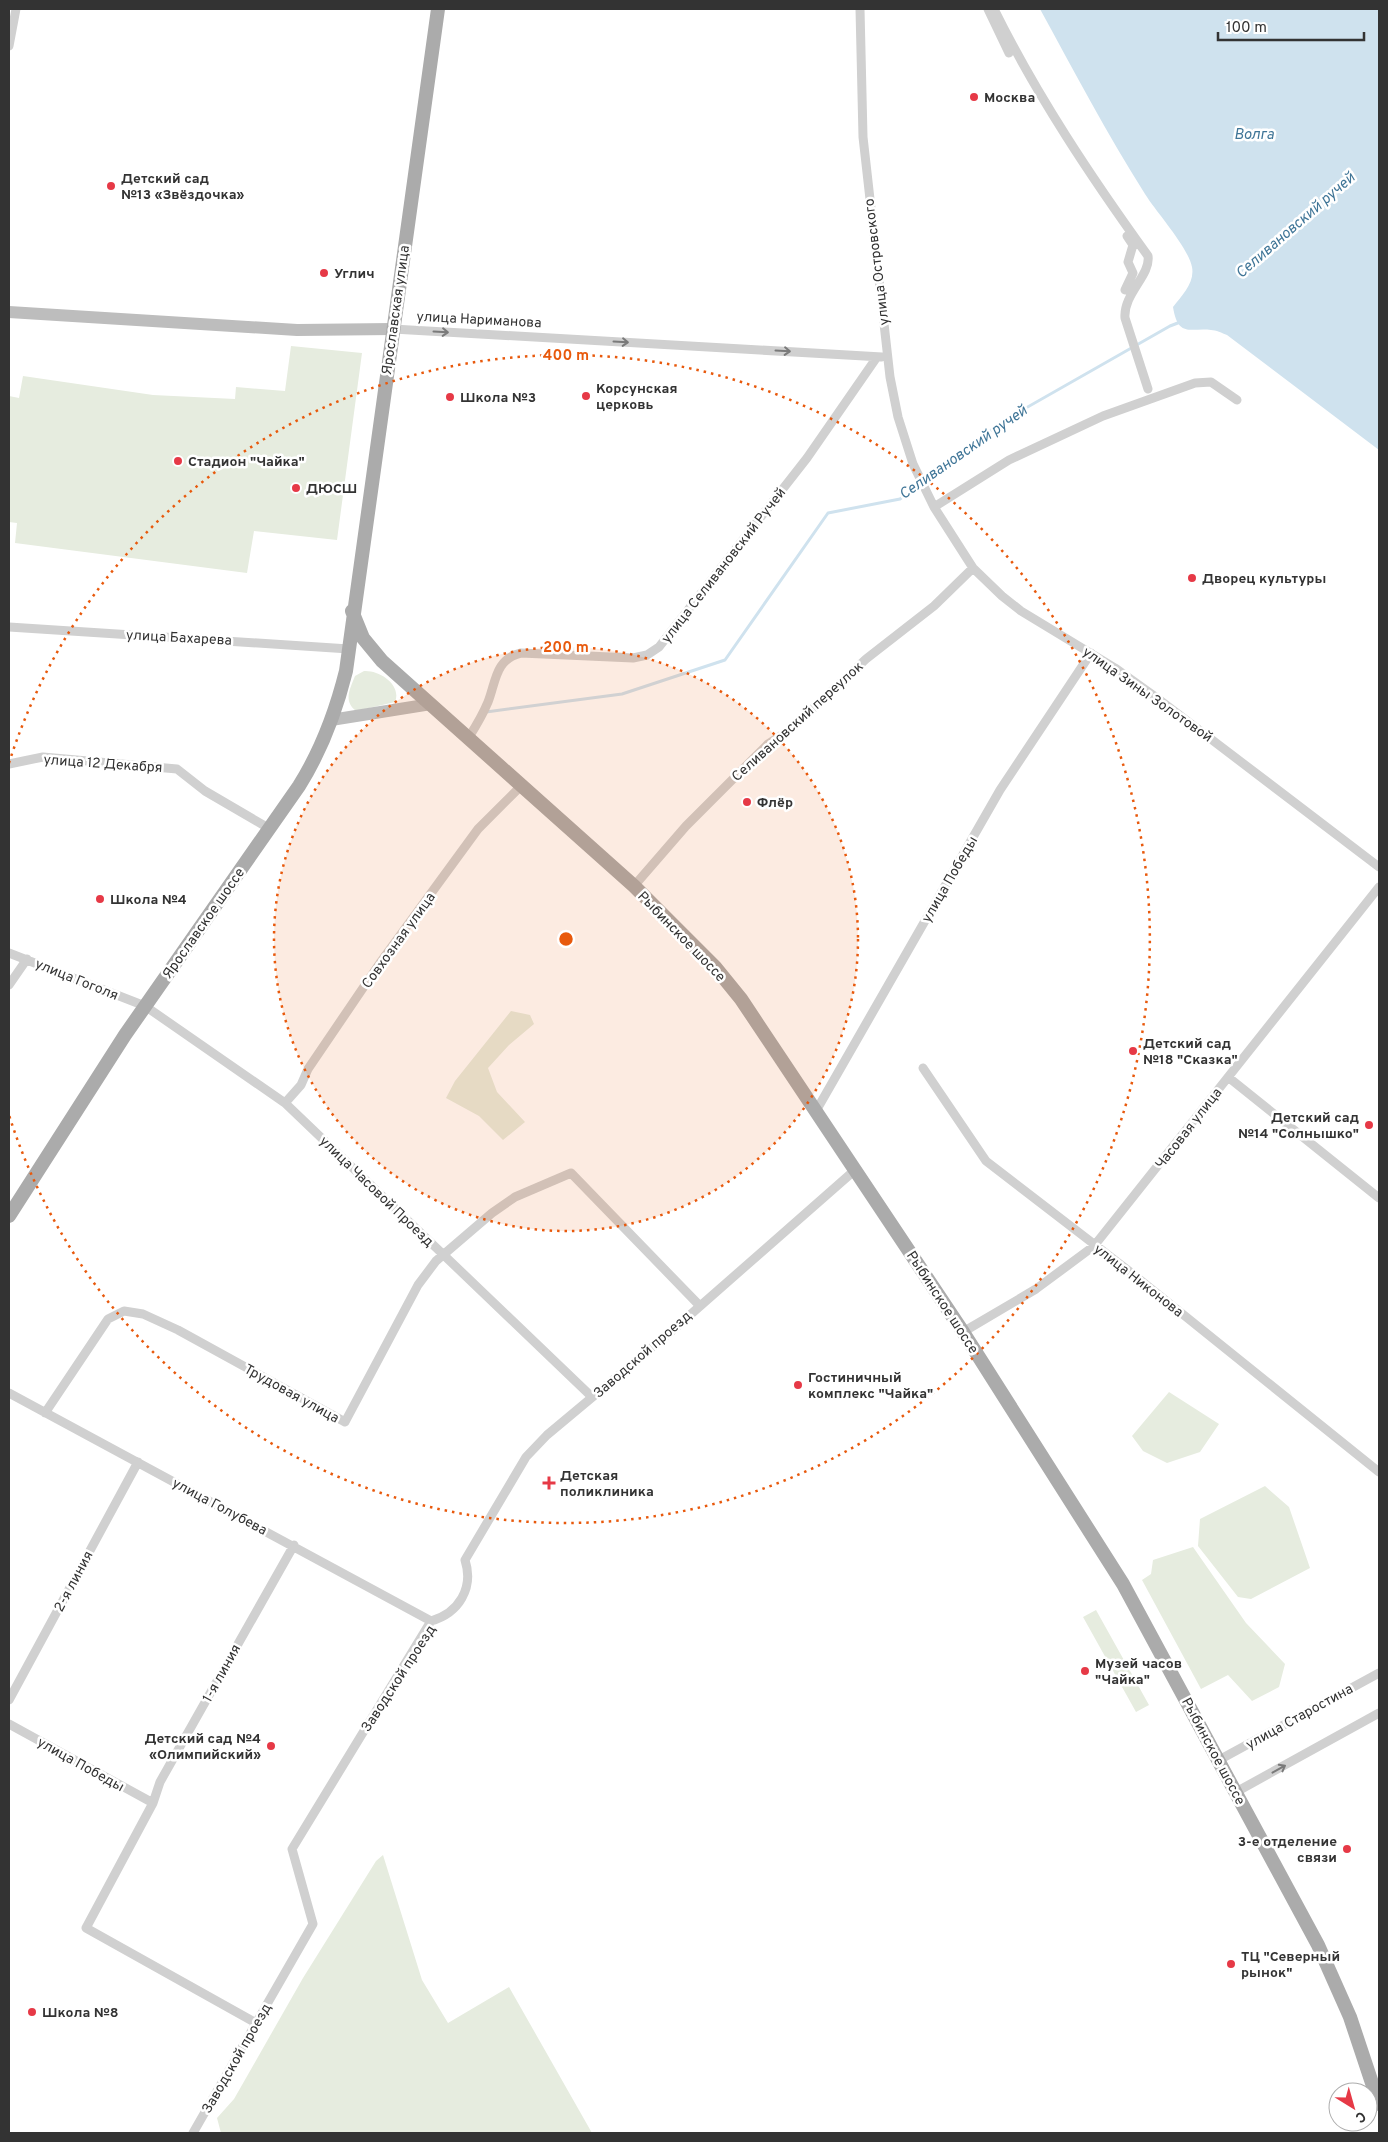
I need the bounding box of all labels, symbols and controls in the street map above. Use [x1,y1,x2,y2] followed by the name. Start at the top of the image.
[1218,10,1364,42] scale bar
[1226,19,1267,38] text: 100 m
[984,90,1035,107] place label: Москва
[968,91,980,103] marker: Москва
[1234,126,1274,145] water label: Волга
[1232,168,1361,283] water label: Селивановский ручей
[121,171,245,204] place label: Детский сад №13 «Звёздочка»
[105,180,117,192] marker: Детский сад №13 «Звёздочка»
[861,197,894,326] street label: улица Островского
[379,244,414,376] street label: Ярославская улица
[334,266,375,283] place label: Углич
[318,267,330,279] marker: Углич
[416,309,542,332] street label: улица Нариманова
[433,327,449,336] one-way arrow
[613,337,629,346] one-way arrow
[543,347,589,366] text: 400 m
[775,347,791,356] one-way arrow
[596,381,678,414] place label: Корсунская церковь
[460,390,536,407] place label: Школа №3
[580,390,592,402] marker: Корсунская церковь
[444,391,456,403] marker: Школа №3
[896,401,1033,505] water label: Селивановский ручей
[188,454,305,471] place label: Стадион "Чайка"
[172,455,184,467] marker: Стадион "Чайка"
[306,481,357,498] place label: ДЮСШ
[290,482,302,494] marker: ДЮСШ
[658,485,790,647] street label: улица Селивановский Ручей
[1202,571,1326,588] place label: Дворец культуры
[1186,572,1198,584] marker: Дворец культуры
[126,627,232,650] street label: улица Бахарева
[543,639,589,658] text: 200 m
[1079,644,1215,747] street label: улица Зины Золотовой
[729,659,867,786] street label: Селивановский переулок
[43,752,163,777] street label: улица 12 Декабря
[757,795,793,812] place label: Флёр
[741,796,753,808] marker: Флёр
[919,834,982,926] street label: улица Победы
[160,865,249,983] street label: Ярославское шоссе
[633,888,728,986] street label: Рыбинское шоссе
[359,890,440,992] street label: Совхозная улица
[110,892,187,909] place label: Школа №4
[94,893,106,905] marker: Школа №4
[557,930,575,948] centre of rings
[32,956,121,1005] street label: улица Гоголя
[1143,1036,1238,1069] place label: Детский сад №18 "Сказка"
[1127,1045,1139,1057] marker: Детский сад №18 "Сказка"
[1152,1085,1226,1173] street label: Часовая улица
[1238,1110,1359,1143] place label: Детский сад №14 "Солнышко"
[1363,1119,1375,1131] marker: Детский сад №14 "Солнышко"
[315,1133,437,1251] street label: улица Часовой Проезд
[1090,1241,1186,1321] street label: улица Никонова
[902,1248,981,1357] street label: Рыбинское шоссе
[591,1308,695,1402] street label: Заводской проезд
[241,1361,342,1427] street label: Трудовая улица
[808,1370,933,1403] place label: Гостиничный комплекс "Чайка"
[792,1379,804,1391] marker: Гостиничный комплекс "Чайка"
[560,1468,654,1501] place label: Детская поликлиника
[169,1475,270,1540] street label: улица Голубева
[542,1476,556,1490] marker: Детская поликлиника
[51,1548,97,1615] street label: 2-я линия
[358,1622,440,1736] street label: Заводской проезд
[199,1642,245,1706] street label: 1-я линия
[1095,1656,1182,1689] place label: Музей часов "Чайка"
[1079,1665,1091,1677] marker: Музей часов "Чайка"
[1243,1681,1356,1754] street label: улица Старостина
[1177,1695,1248,1808] street label: Рыбинское шоссе
[144,1731,261,1764] place label: Детский сад №4 «Олимпийский»
[34,1734,127,1796] street label: улица Победы
[265,1740,277,1752] marker: Детский сад №4 «Олимпийский»
[1271,1763,1286,1773] one-way arrow
[1238,1834,1337,1867] place label: 3-е отделение связи
[1341,1843,1353,1855] marker: 3-е отделение связи
[1241,1949,1340,1982] place label: ТЦ "Северный рынок"
[1225,1958,1237,1970] marker: ТЦ "Северный рынок"
[199,2001,276,2117] street label: Заводской проезд
[42,2005,119,2022] place label: Школа №8
[26,2006,38,2018] marker: Школа №8
[1328,2082,1378,2132] north arrow
[1351,2107,1369,2126] text: С

